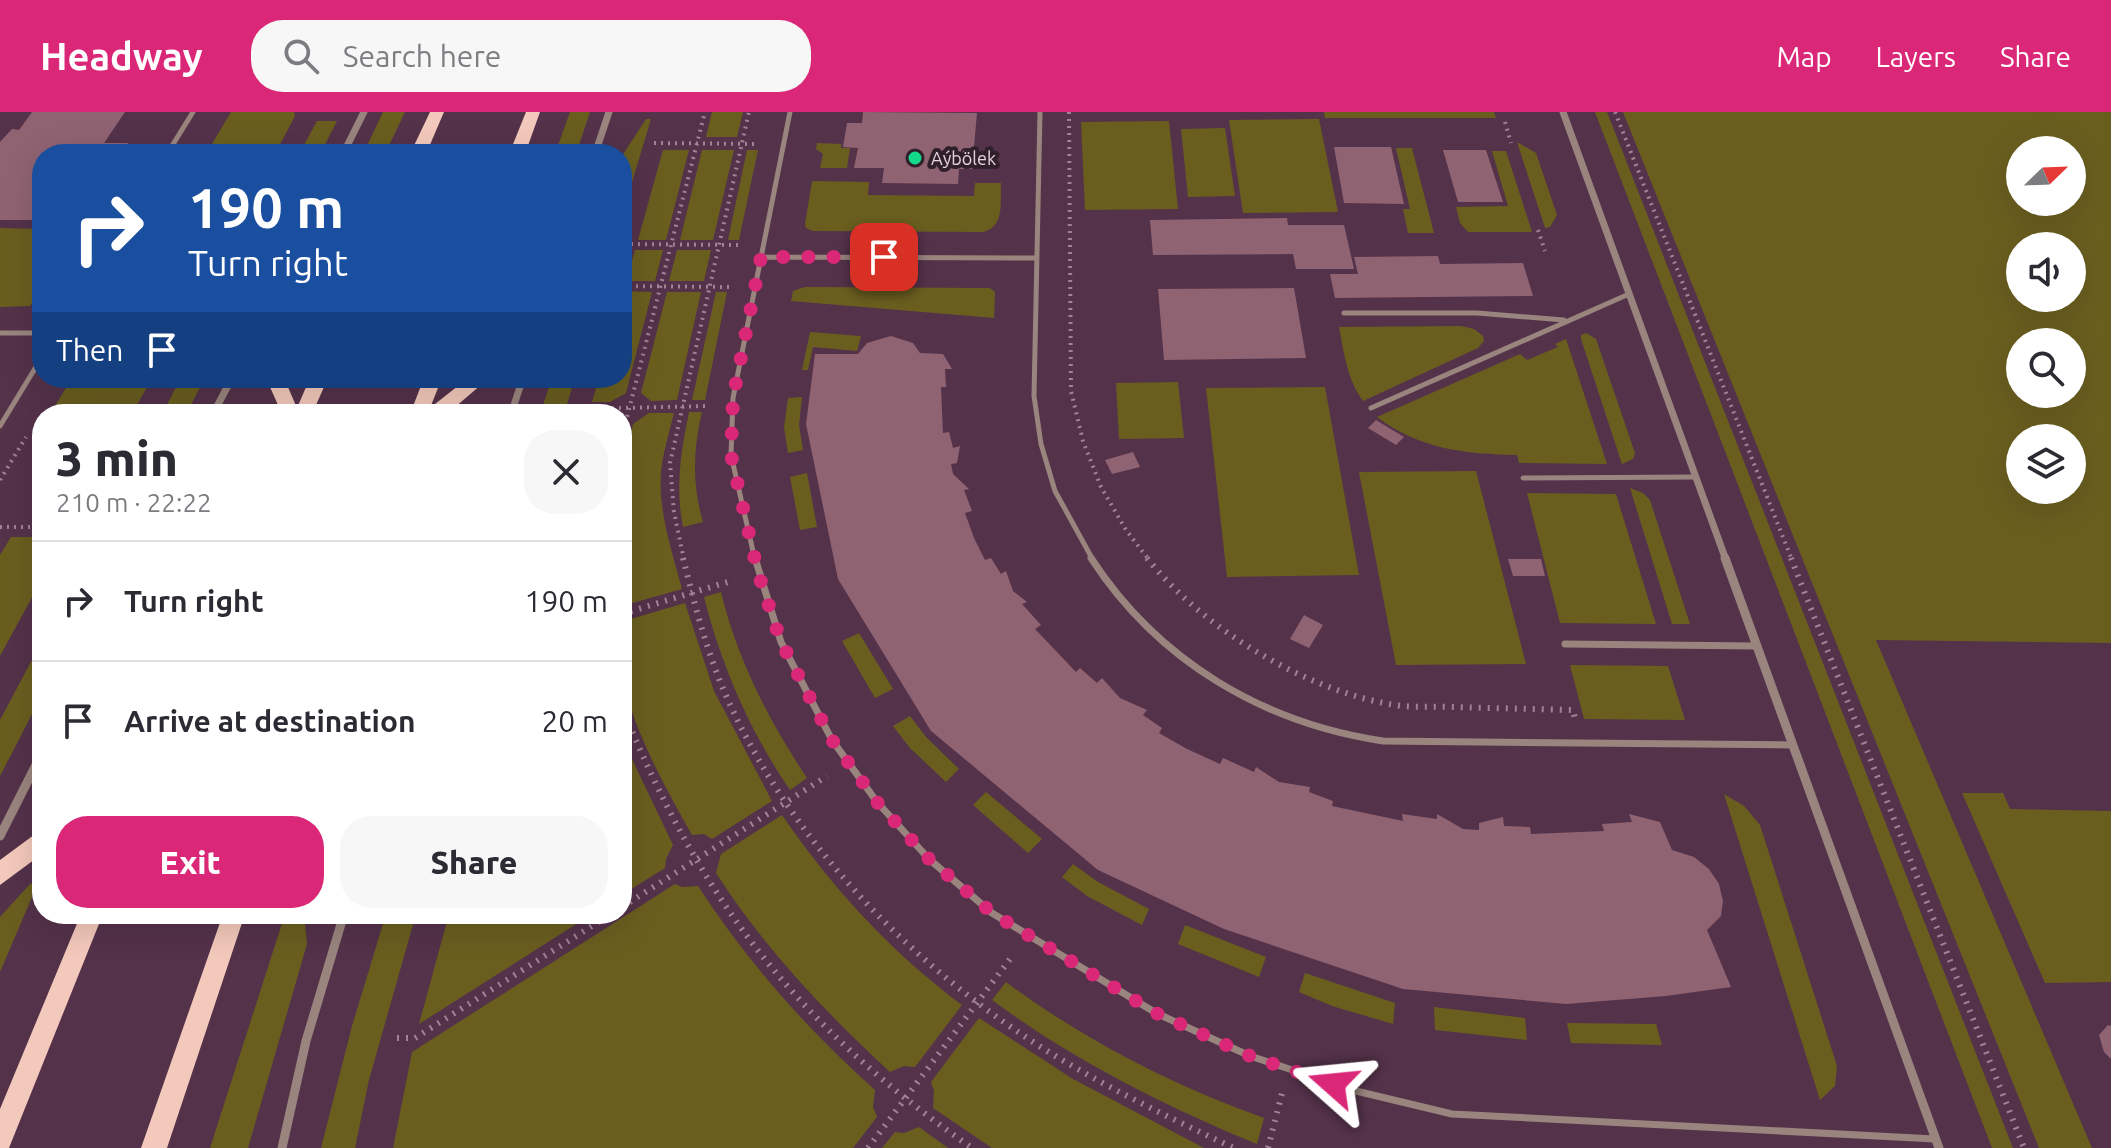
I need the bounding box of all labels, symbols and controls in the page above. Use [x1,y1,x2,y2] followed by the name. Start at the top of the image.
[251,20,811,92] search box
[279,34,323,78] icon: search
[40,35,203,77] text: Headway
[343,39,501,73] text: Search here
[1776,41,1832,72] text: Map
[1876,41,1956,72] text: Layers
[2000,41,2071,72] text: Share
[2006,136,2086,216] north arrow
[2006,136,2086,504] map controls
[931,148,996,168] place label: Aýbölek
[906,149,924,167] marker: Aýbölek
[56,176,160,280] icon: right
[188,176,344,239] text: 190 m
[850,223,918,291] pin
[2006,232,2086,312] button: sound
[862,235,906,279] icon: arrive
[188,242,348,283] text: Turn right
[140,328,184,372] icon: arrive
[2006,328,2086,408] button: search
[56,333,124,367] text: Then
[2006,424,2086,504] button: layers
[524,430,608,514] button: close
[56,431,178,485] text: 3 min
[56,488,212,517] text: 210 m · 22:22
[56,579,100,623] icon: right
[124,584,264,618] text: Turn right
[524,584,608,618] text: 190 m
[56,699,100,743] icon: arrive
[124,704,416,738] text: Arrive at destination
[541,704,608,738] text: 20 m
[56,816,324,908] button: Exit
[340,816,608,908] button: Share
[1291,1042,1375,1126] position arrow

